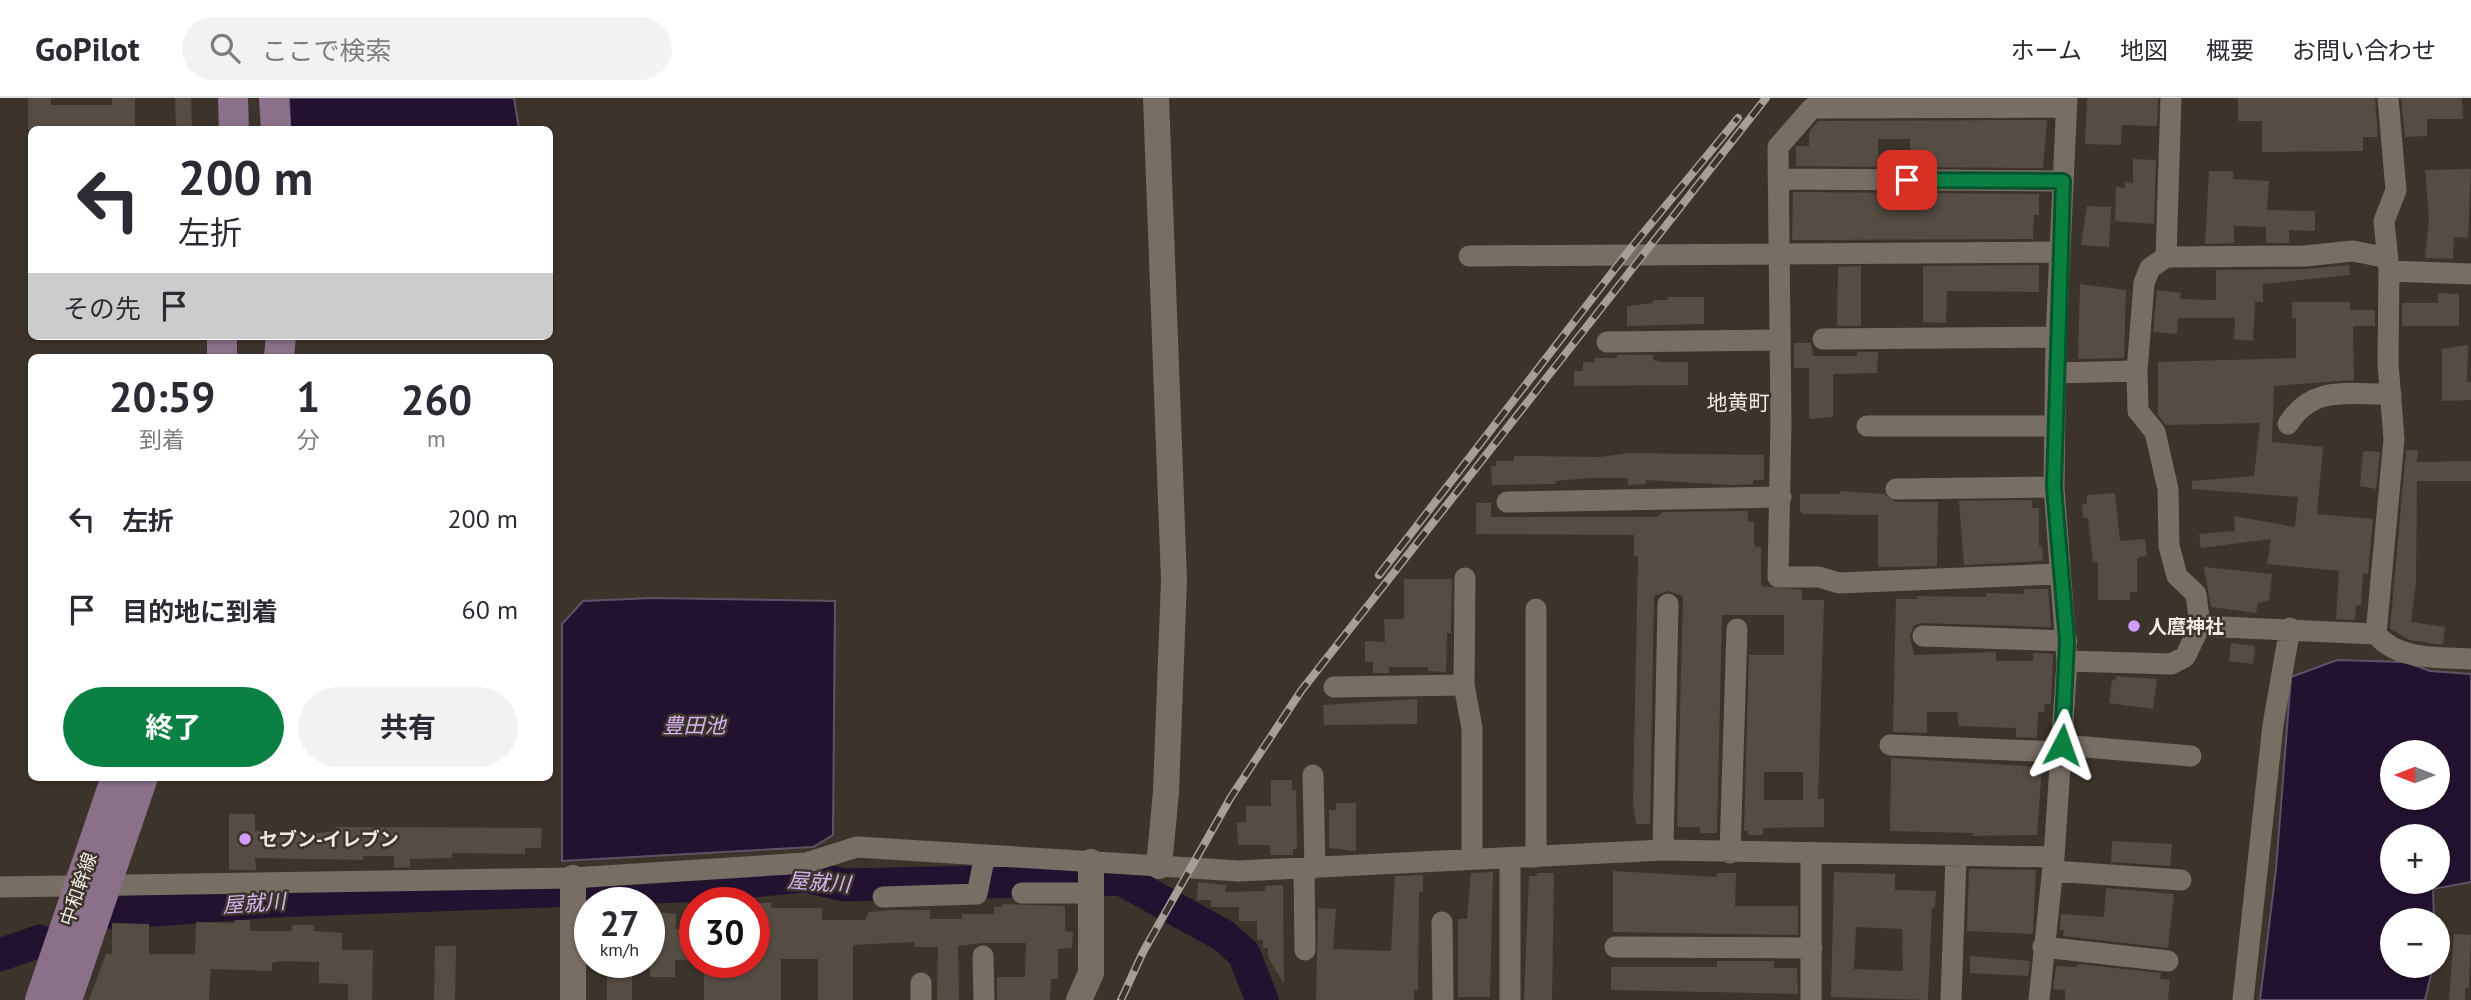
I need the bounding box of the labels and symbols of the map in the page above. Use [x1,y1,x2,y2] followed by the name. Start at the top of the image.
[1877,150,1937,210] pin
[1707,389,1770,416] district label: 地黄町
[2148,614,2224,638] place label: 人麿神社
[2126,618,2142,634] marker: 人麿神社
[2025,708,2099,782] position arrow
[663,712,727,739] water label: 豊田池
[2380,740,2450,810] north arrow
[259,827,399,851] place label: セブン-イレブン
[237,831,253,847] marker: セブン-イレブン
[54,849,102,929] street label: 中和幹線
[787,866,853,898] water label: 屋就川
[222,887,288,919] water label: 屋就川
[679,887,770,978] speed limit sign: 30

